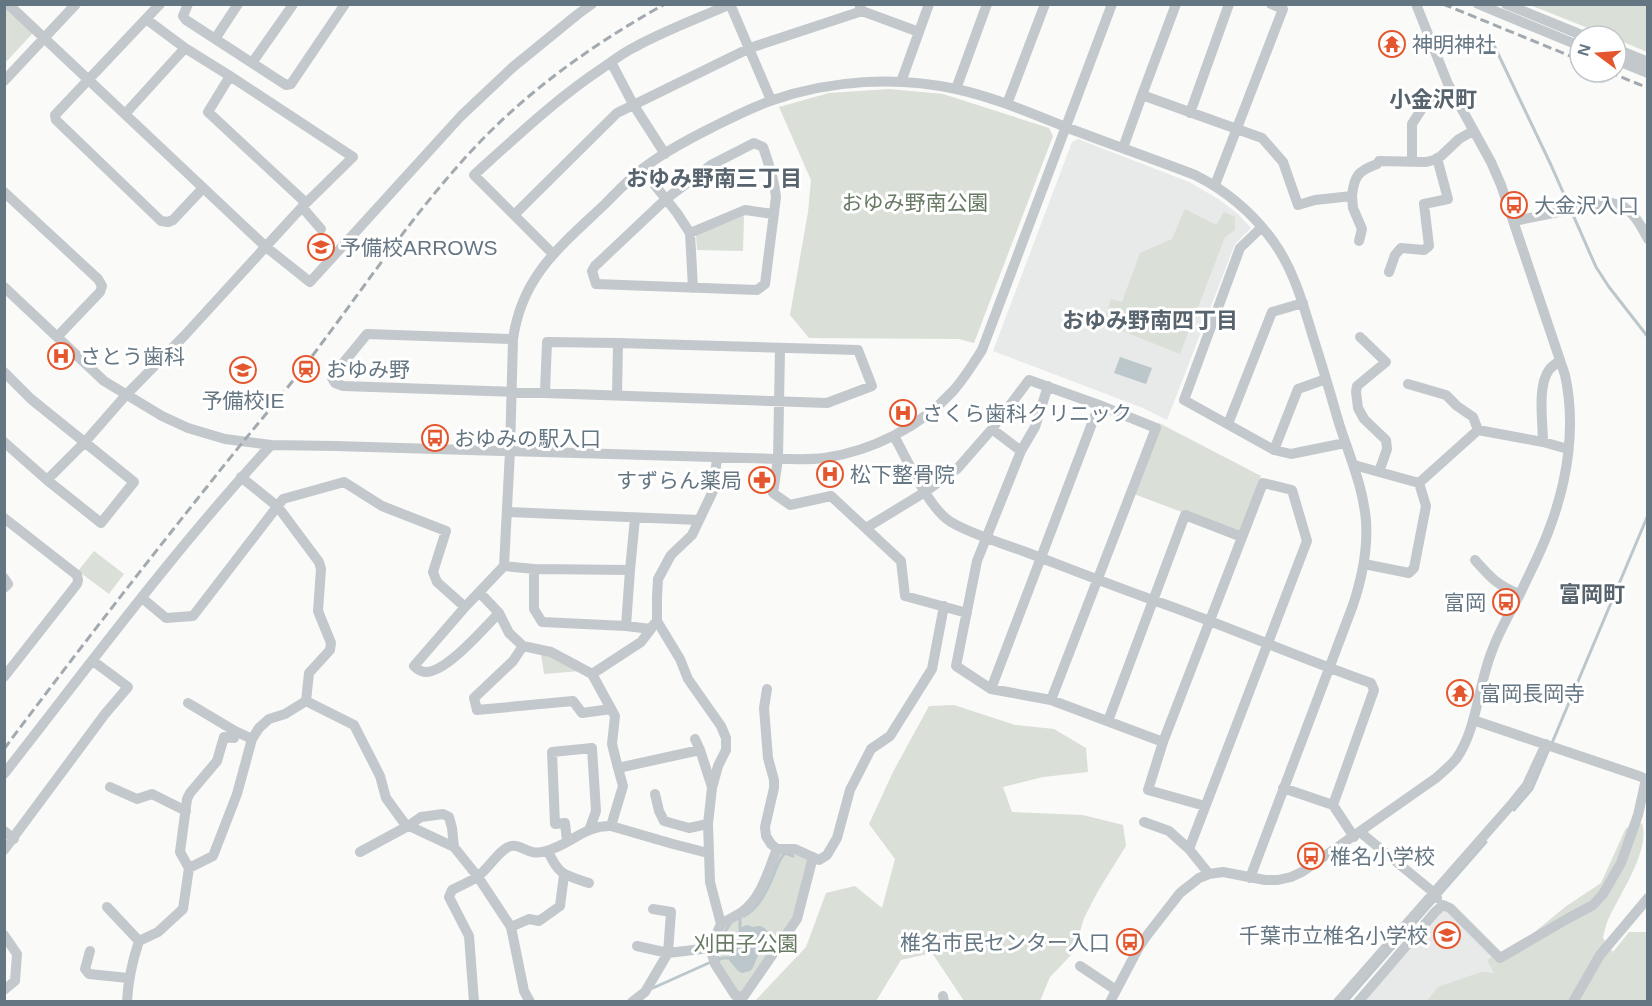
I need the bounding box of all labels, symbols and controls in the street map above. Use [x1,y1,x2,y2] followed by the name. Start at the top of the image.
[1568,24,1628,84] north arrow
[1377,29,1407,59] temple icon: 神明神社
[1412,33,1496,56] place label: 神明神社
[1574,42,1594,58] text: N
[1389,87,1477,112] district label: 小金沢町
[626,166,802,191] district label: おゆみ野南三丁目
[1499,190,1529,220] bus stop icon: 大金沢入口
[842,191,989,214] park label: おゆみ野南公園
[1534,194,1639,217] place label: 大金沢入口
[306,232,336,262] school or university icon: 予備校ARROWS
[340,236,498,259] place label: 予備校ARROWS
[1062,308,1238,333] district label: おゆみ野南四丁目
[46,341,76,371] hospital icon: さとう歯科
[80,345,185,368] place label: さとう歯科
[291,354,321,384] station icon: おゆみ野
[228,355,258,385] school or university icon: 予備校IE
[326,358,410,381] place label: おゆみ野
[202,389,284,412] place label: 予備校IE
[888,398,918,428] hospital icon: さくら歯科クリニック
[922,402,1132,425] place label: さくら歯科クリニック
[420,423,450,453] bus stop icon: おゆみの駅入口
[454,427,601,450] place label: おゆみの駅入口
[815,459,845,489] hospital icon: 松下整骨院
[850,463,955,486] place label: 松下整骨院
[747,465,777,495] pharmacy icon: すずらん薬局
[616,469,742,492] place label: すずらん薬局
[1559,582,1625,607] district label: 富岡町
[1491,587,1521,617] bus stop icon: 富岡
[1444,591,1486,614] place label: 富岡
[1445,678,1475,708] temple icon: 富岡長岡寺
[1480,682,1585,705] place label: 富岡長岡寺
[1296,841,1326,871] bus stop icon: 椎名小学校
[1330,845,1435,868] place label: 椎名小学校
[1432,920,1462,950] school or university icon: 千葉市立椎名小学校
[1239,924,1428,947] place label: 千葉市立椎名小学校
[1115,927,1145,957] bus stop icon: 椎名市民センター入口
[900,931,1110,954] place label: 椎名市民センター入口
[694,932,799,955] park label: 刈田子公園

